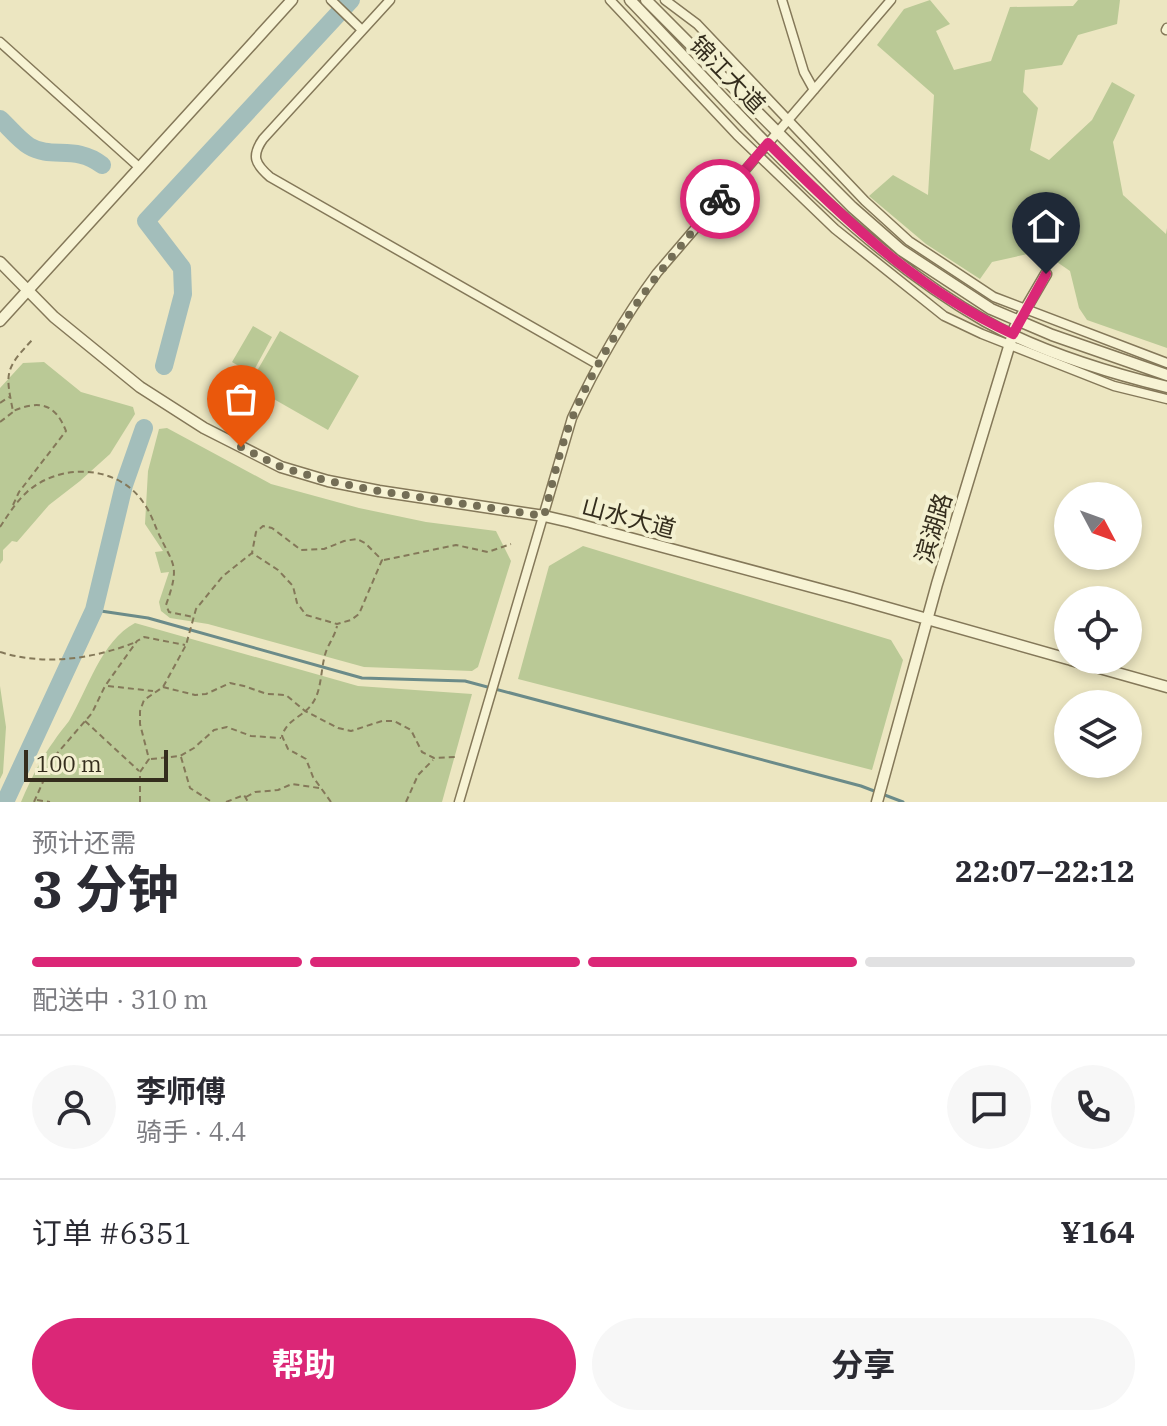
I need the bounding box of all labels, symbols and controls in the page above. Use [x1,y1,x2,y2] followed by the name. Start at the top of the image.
[683,28,773,120] street label: 锦江大道
[680,159,760,239] courier
[698,177,742,221] icon: bike
[1012,192,1080,274] pin
[1024,204,1068,248] icon: home
[207,365,275,447] pin
[219,377,263,421] icon: bag
[1054,482,1142,570] north arrow
[1054,482,1142,778] map controls
[578,489,680,545] street label: 山水大道
[907,489,959,567] street label: 滨湖路
[1054,586,1142,674] button: locate
[1054,690,1142,778] button: layers
[24,746,168,782] scale bar
[36,749,102,778] text: 100 m
[32,825,136,859] text: 预计还需
[955,851,1135,890] text: 22:07–22:12
[32,855,179,922] text: 3 分钟
[32,982,208,1016] text: 配送中 · 310 m
[32,1065,116,1149] button: person
[947,1065,1031,1149] button: chat
[1051,1065,1135,1149] button: phone
[136,1071,226,1110] text: 李师傅
[136,1114,247,1148] text: 骑手 · 4.4
[1061,1212,1135,1251] text: ¥164
[32,1213,192,1252] text: 订单 #6351
[32,1318,576,1410] button: 帮助
[592,1318,1135,1410] button: 分享

